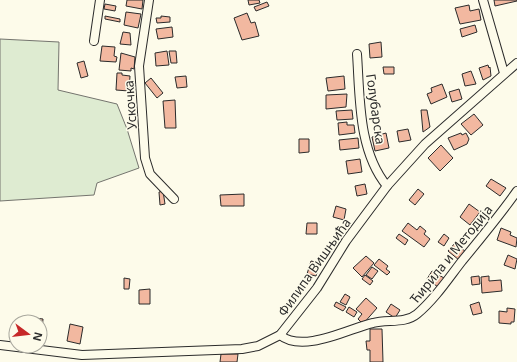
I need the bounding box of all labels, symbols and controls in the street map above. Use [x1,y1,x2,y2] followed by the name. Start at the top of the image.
[362,72,390,146] street label: Голубарска
[119,80,141,130] street label: Ускочка
[406,201,496,307] street label: Ћирила и Методија
[273,214,355,320] street label: Филипа Вишњића
[8,314,48,354] north arrow
[30,330,47,343] text: N

